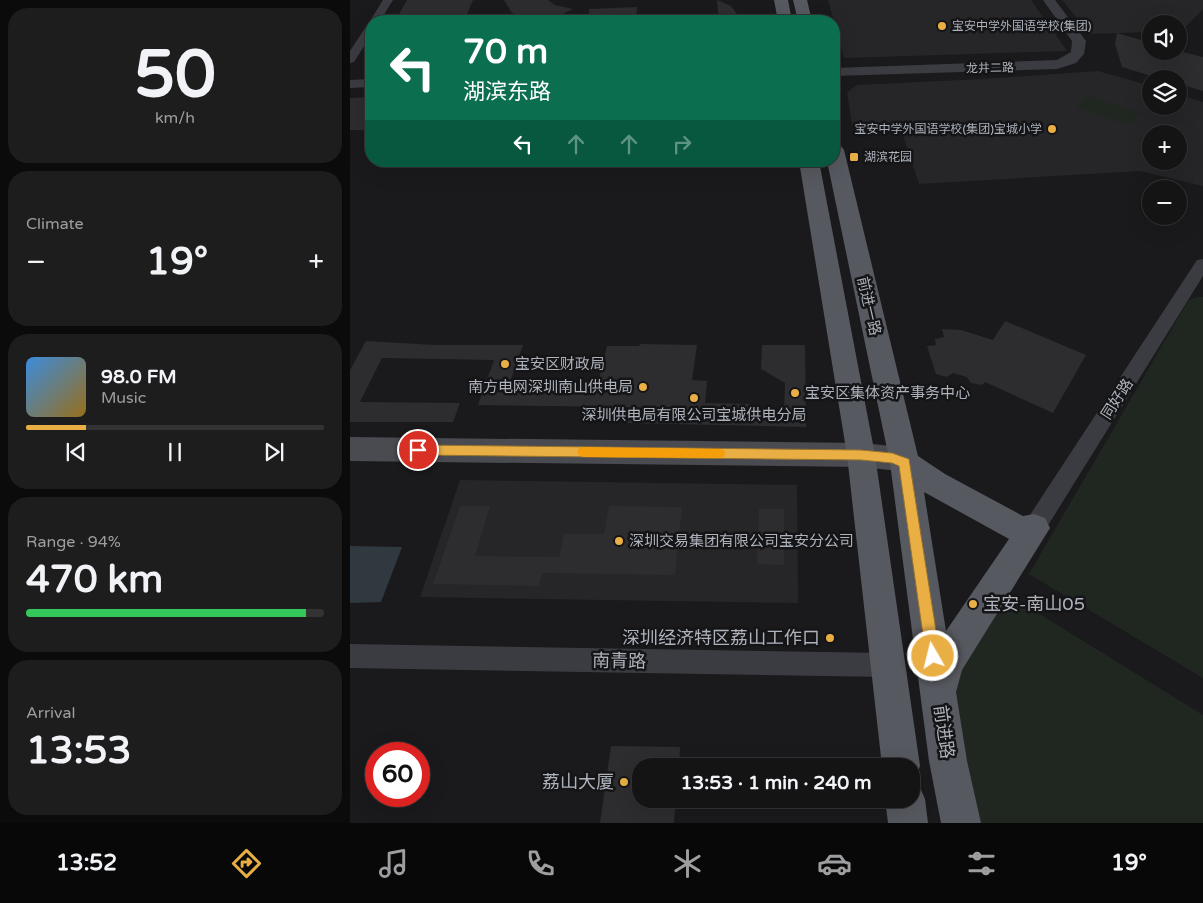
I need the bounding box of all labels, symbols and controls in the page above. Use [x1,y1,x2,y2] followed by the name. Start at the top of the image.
[1142,15,1187,225] map controls
[1142,15,1187,60] button: sound
[952,19,1092,33] place label: 宝安中学外国语学校(集团)
[936,20,948,32] marker: 宝安中学外国语学校(集团)
[463,31,548,73] text: 70 m
[380,35,445,100] icon: left
[134,36,216,115] text: 50
[966,61,1014,75] street label: 龙井二路
[1142,70,1187,115] button: layers
[463,79,551,105] text: 湖滨东路
[155,108,195,128] text: km/h
[855,122,1042,136] place label: 宝安中学外国语学校(集团)宝城小学
[1046,123,1058,135] marker: 宝安中学外国语学校(集团)宝城小学
[1142,125,1187,170] button: +
[509,130,537,158] icon: left
[562,130,590,158] icon: ahead
[615,130,643,158] icon: ahead
[668,130,696,158] icon: right
[864,150,912,164] place label: 湖滨花园
[848,151,860,163] marker: 湖滨花园
[1142,180,1187,225] button: −
[26,214,84,234] text: Climate
[146,239,208,285] text: 19°
[26,245,46,279] text: −
[308,245,324,279] text: +
[853,275,885,337] street label: 前进一路
[515,355,605,373] place label: 宝安区财政局
[499,358,511,370] marker: 宝安区财政局
[101,366,177,388] text: 98.0 FM
[1097,375,1137,423] street label: 同好路
[468,378,633,396] place label: 南方电网深圳南山供电局
[637,381,649,393] marker: 南方电网深圳南山供电局
[805,384,970,402] place label: 宝安区集体资产事务中心
[789,387,801,399] marker: 宝安区集体资产事务中心
[101,388,146,408] text: Music
[688,392,700,404] marker: 深圳供电局有限公司宝城供电分局
[581,406,807,424] place label: 深圳供电局有限公司宝城供电分局
[397,429,439,471] pin
[404,436,432,464] icon: arrive
[62,438,90,466] icon: previous
[161,438,189,466] icon: pause
[260,438,288,466] icon: next
[26,532,121,552] text: Range · 94%
[629,532,854,550] place label: 深圳交易集团有限公司宝安分公司
[613,535,625,547] marker: 深圳交易集团有限公司宝安分公司
[26,557,163,603] text: 470 km
[983,593,1085,615] place label: 宝安-南山05
[967,598,979,610] marker: 宝安-南山05
[622,627,820,649] place label: 深圳经济特区荔山工作口
[906,629,958,681] position arrow
[824,632,836,644] marker: 深圳经济特区荔山工作口
[592,650,646,672] street label: 南青路
[26,703,75,723] text: Arrival
[929,704,959,760] street label: 前进路
[26,728,131,774] text: 13:53
[365,742,430,807] speed limit sign: 60
[542,771,614,793] place label: 荔山大厦
[680,772,872,794] text: 13:53 · 1 min · 240 m
[618,776,630,788] marker: 荔山大厦
[229,846,264,881] icon: directions
[376,846,411,881] icon: music
[523,846,558,881] icon: phone
[670,846,705,881] icon: climate
[817,846,852,881] icon: car
[964,846,999,881] icon: filters
[56,850,117,876] text: 13:52
[1111,850,1147,876] text: 19°

